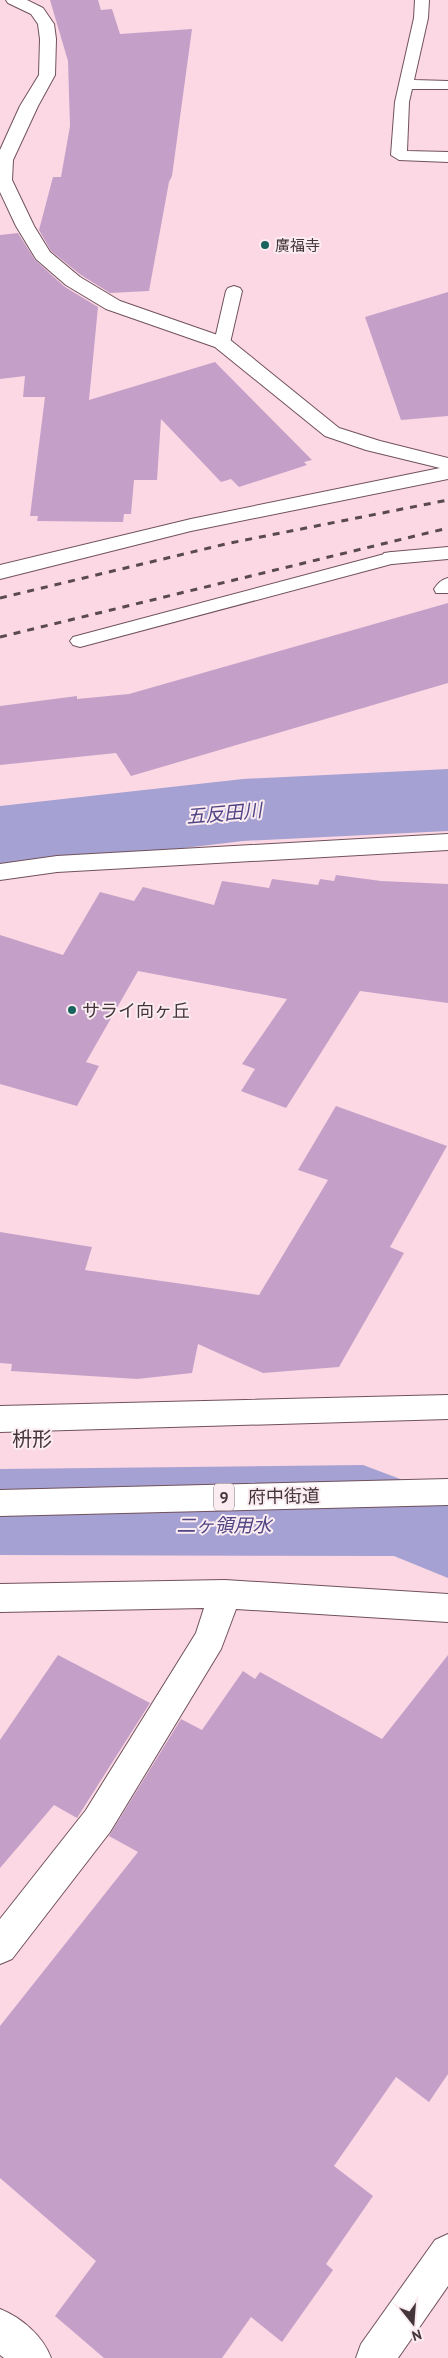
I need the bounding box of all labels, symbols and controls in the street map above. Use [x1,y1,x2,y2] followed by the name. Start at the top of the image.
[275,236,320,255] place label: 廣福寺
[259,239,271,251] marker: 廣福寺
[185,798,265,828] water label: 五反田川
[82,999,190,1022] place label: サライ向ヶ丘
[66,1004,78,1016] marker: サライ向ヶ丘
[12,1426,52,1452] district label: 枡形
[214,1484,234,1510] road number: 9
[248,1484,320,1508] street label: 府中街道
[176,1513,273,1537] water label: 二ヶ領用水
[388,2298,438,2348] north arrow
[410,2325,424,2345] text: N

